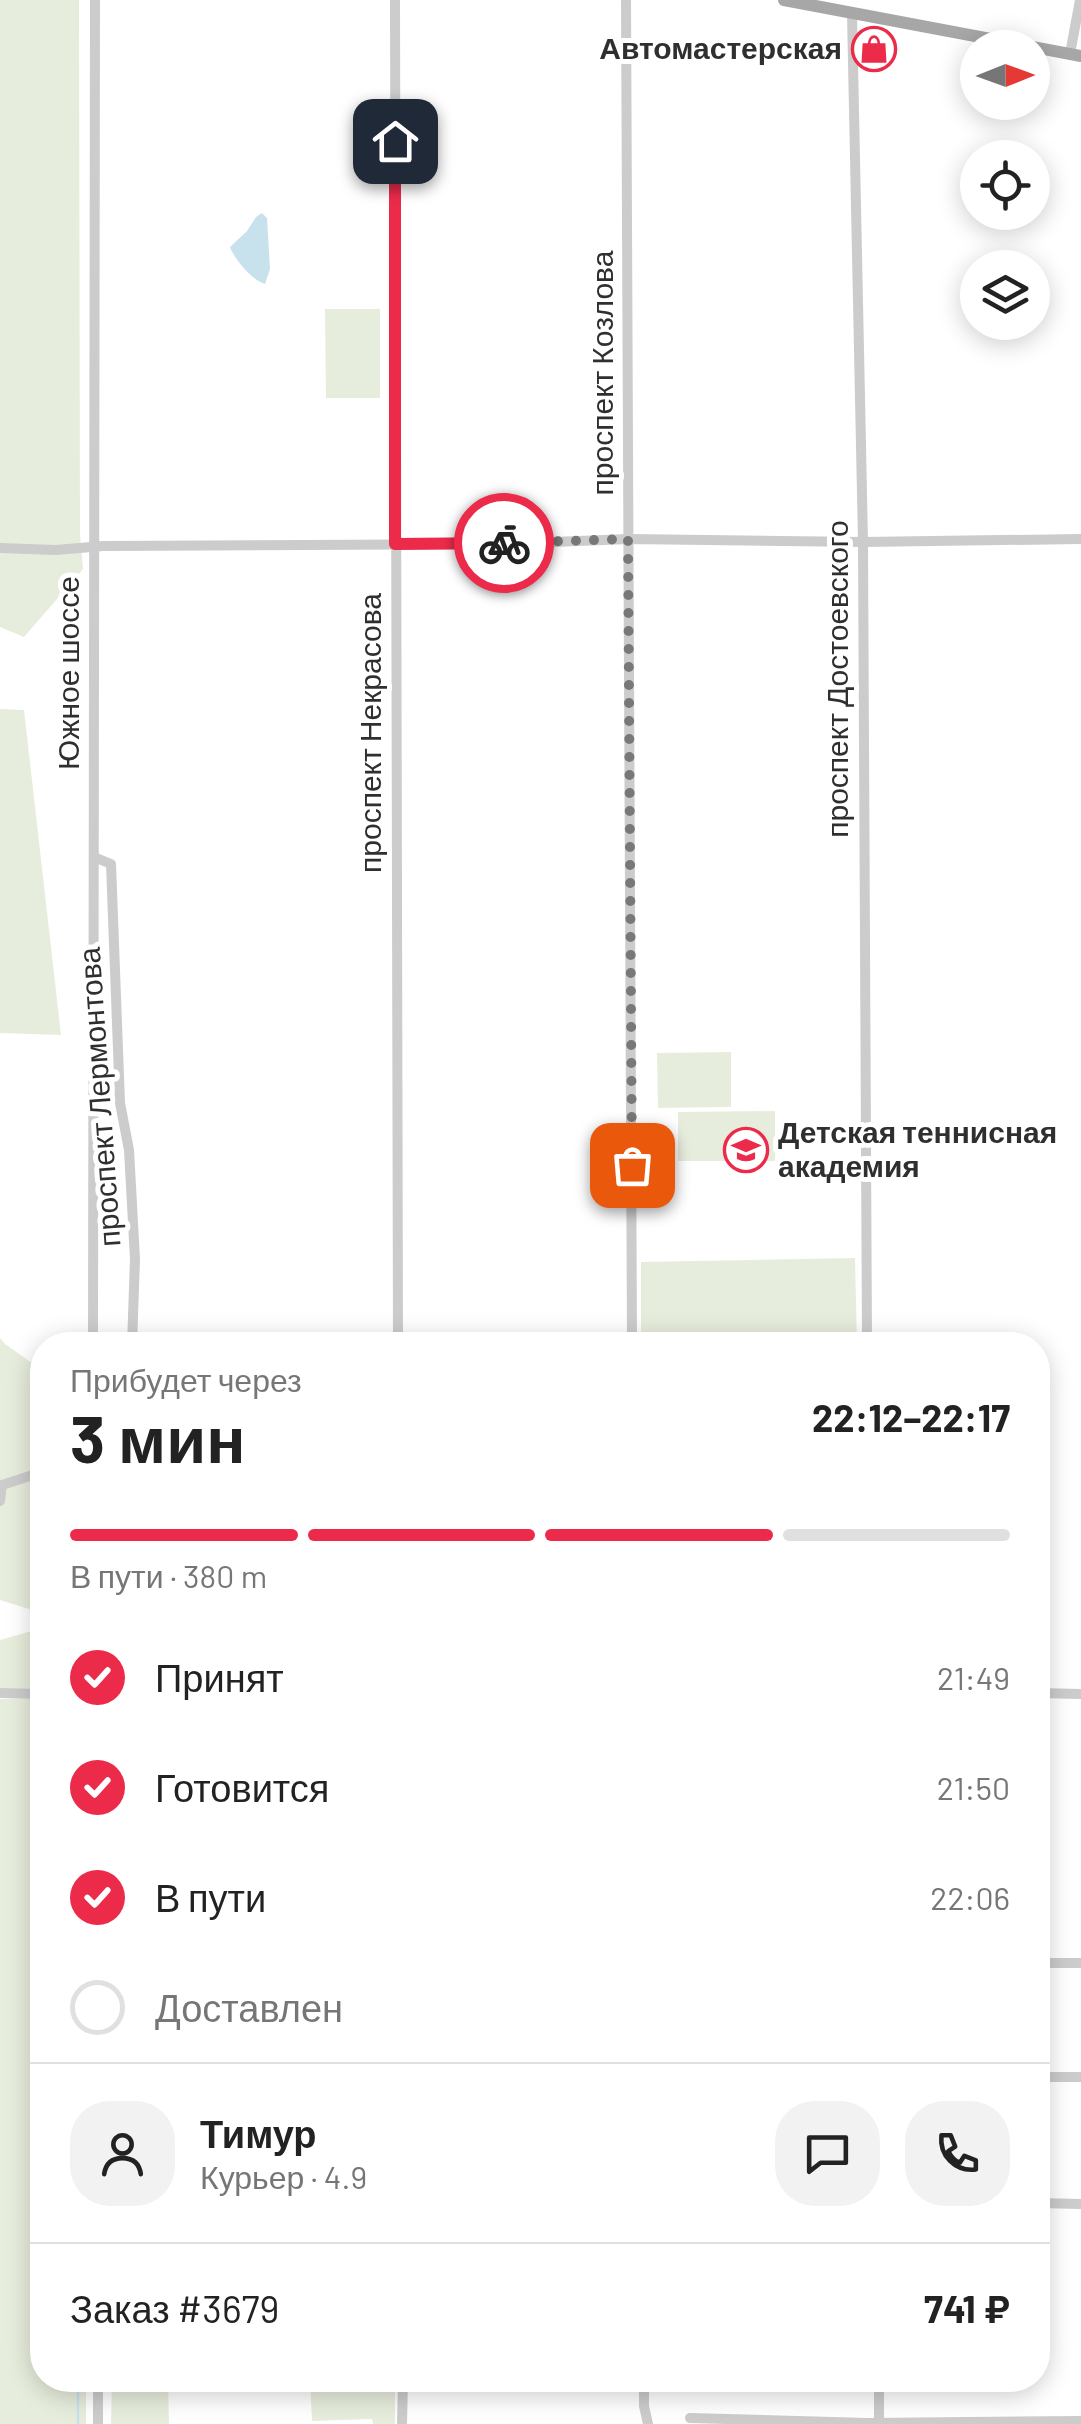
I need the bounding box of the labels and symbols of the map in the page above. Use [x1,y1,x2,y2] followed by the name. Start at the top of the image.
[851,26,897,72] shop icon: Автомастерская
[599,29,842,65] place label: Автомастерская
[960,30,1050,120] north arrow
[353,99,438,184] pin
[583,250,619,495] street label: проспект Козлова
[454,493,554,593] courier
[818,520,854,838] street label: проспект Достоевского
[49,576,85,770] street label: Южное шоссе
[351,593,387,873] street label: проспект Некрасова
[70,946,126,1248] street label: проспект Лермонтова
[778,1113,1057,1183] place label: Детская теннисная академия
[590,1123,675,1208] pin
[723,1127,769,1173] school or university icon: Детская теннисная академия

